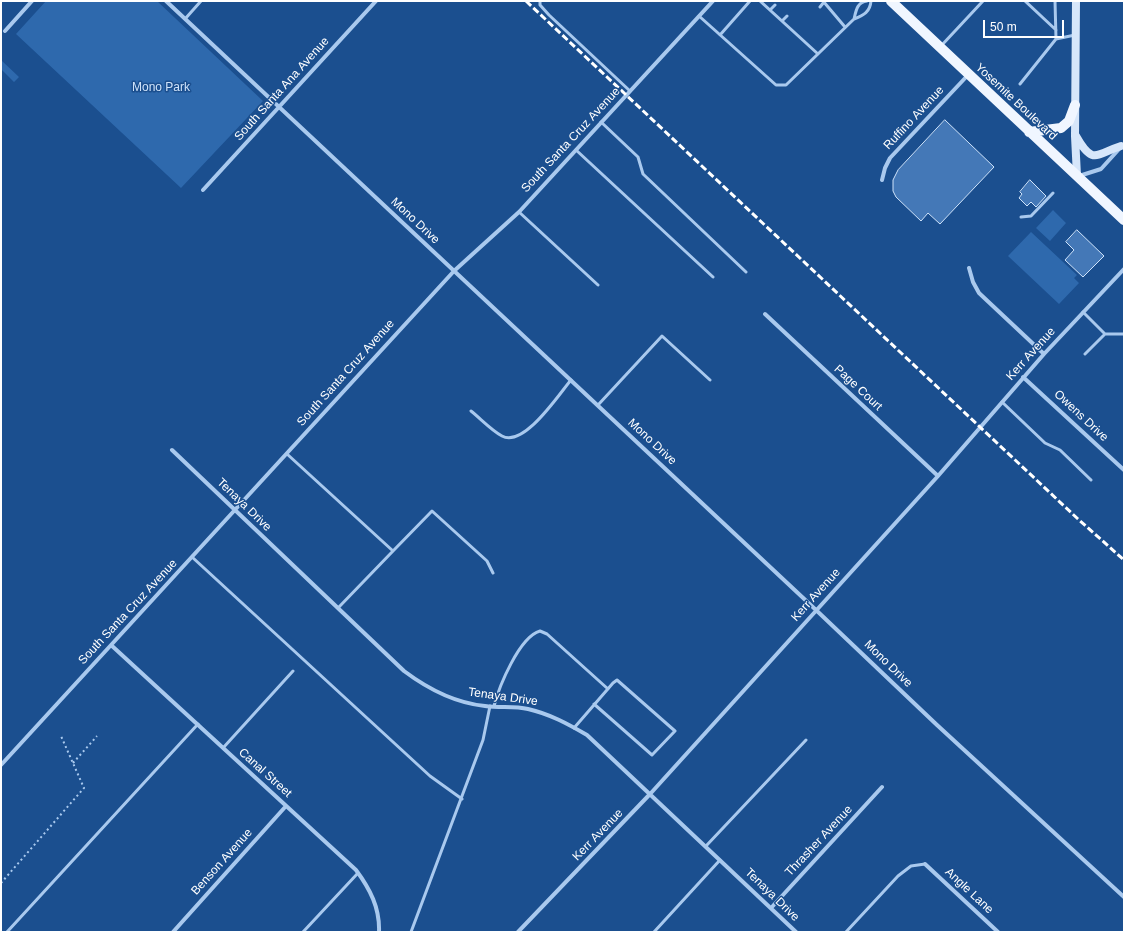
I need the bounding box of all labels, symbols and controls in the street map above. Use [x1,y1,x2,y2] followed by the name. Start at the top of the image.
[985,12,1066,38] scale bar
[990,20,1017,34] text: 50 m
[232,34,332,144] street label: South Santa Ana Avenue
[972,60,1060,144] street label: Yosemite Boulevard
[132,81,190,95] park label: Mono Park
[881,83,947,153] street label: Ruffino Avenue
[518,84,624,196] street label: South Santa Cruz Avenue
[388,195,442,247] street label: Mono Drive
[294,317,398,429] street label: South Santa Cruz Avenue
[1003,324,1059,384] street label: Kerr Avenue
[831,362,885,414] street label: Page Court
[1051,387,1111,445] street label: Owens Drive
[625,416,679,468] street label: Mono Drive
[214,475,274,535] street label: Tenaya Drive
[75,556,181,668] street label: South Santa Cruz Avenue
[788,565,844,625] street label: Kerr Avenue
[861,638,915,690] street label: Mono Drive
[467,685,539,709] street label: Tenaya Drive
[235,745,295,801] street label: Canal Street
[782,803,856,879] street label: Thrasher Avenue
[570,806,626,864] street label: Kerr Avenue
[188,826,256,898] street label: Benson Avenue
[742,865,802,925] street label: Tenaya Drive
[942,865,996,917] street label: Angle Lane

